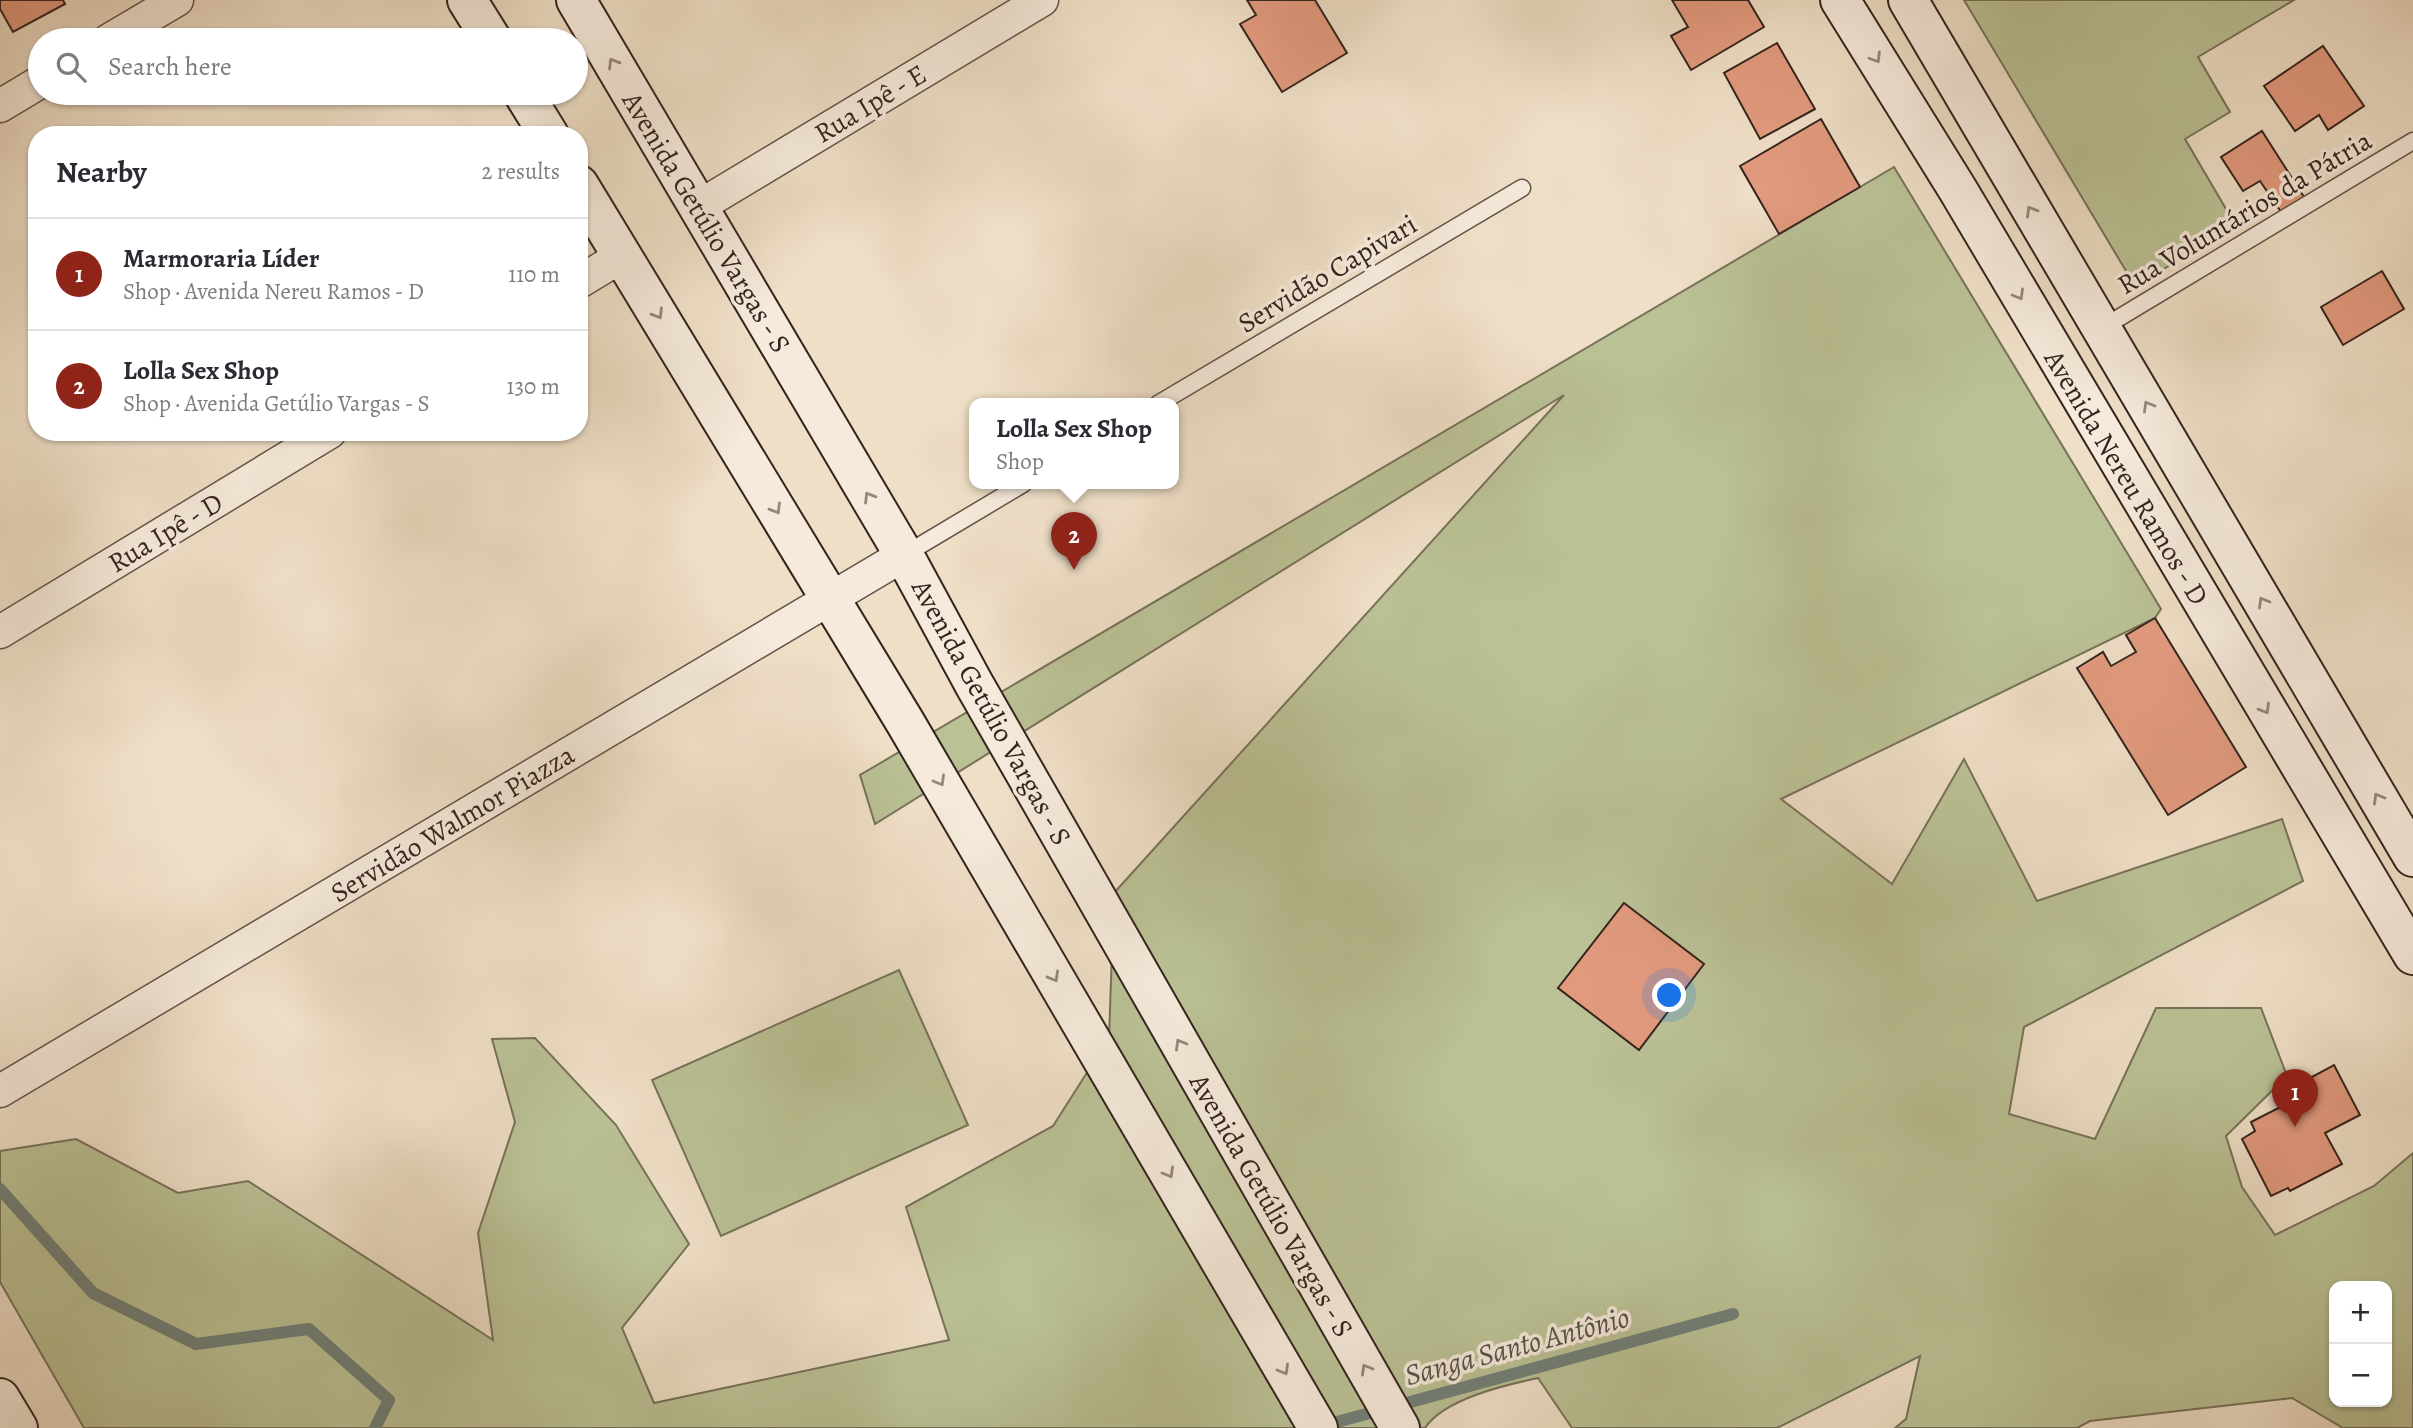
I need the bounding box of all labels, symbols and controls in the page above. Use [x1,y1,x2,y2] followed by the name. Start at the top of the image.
[28,28,588,105] search box
[52,48,90,86] icon: search
[108,49,232,84] text: Search here
[1867,50,1880,63] one-way arrow
[807,55,934,152] street label: Rua Ipê - E
[608,58,621,71] one-way arrow
[612,84,799,360] street label: Avenida Getúlio Vargas - S
[2110,122,2379,304] street label: Rua Voluntários da Pátria
[56,152,147,192] text: Nearby
[482,156,560,187] text: 2 results
[1231,205,1424,342] street label: Servidão Capivari
[2027,205,2040,218] one-way arrow
[123,241,319,276] text: Marmoraria Líder
[75,259,83,290] text: 1
[508,259,560,290] text: 110 m
[123,276,424,307] text: Shop · Avenida Nereu Ramos - D
[2011,287,2024,300] one-way arrow
[650,306,663,319] one-way arrow
[2034,342,2217,612] street label: Avenida Nereu Ramos - D
[123,353,279,388] text: Lolla Sex Shop
[73,371,85,402] text: 2
[507,371,560,402] text: 130 m
[123,388,430,419] text: Shop · Avenida Getúlio Vargas - S
[969,398,1179,489] popup
[2143,401,2156,414] one-way arrow
[996,411,1152,446] text: Lolla Sex Shop
[996,446,1044,477] text: Shop
[101,484,230,582] street label: Rua Ipê - D
[864,491,877,504] one-way arrow
[767,501,780,514] one-way arrow
[1051,512,1097,570] pin: 2
[902,572,1080,852] street label: Avenida Getúlio Vargas - S
[2258,597,2271,610] one-way arrow
[2257,701,2270,714] one-way arrow
[324,736,581,912] street label: Servidão Walmor Piazza
[931,773,944,786] one-way arrow
[2374,793,2387,806] one-way arrow
[1046,970,1059,982] one-way arrow
[1652,978,1686,1012] your location
[1175,1038,1188,1051] one-way arrow
[1180,1066,1362,1344] street label: Avenida Getúlio Vargas - S
[2272,1069,2318,1127] pin: 1
[1161,1166,1174,1179] one-way arrow
[2329,1281,2392,1407] map controls
[2329,1281,2392,1344] button: +
[1400,1297,1634,1395] water label: Sanga Santo Antônio
[2329,1344,2392,1407] button: −
[1276,1362,1289,1375] one-way arrow
[1362,1363,1375,1376] one-way arrow

